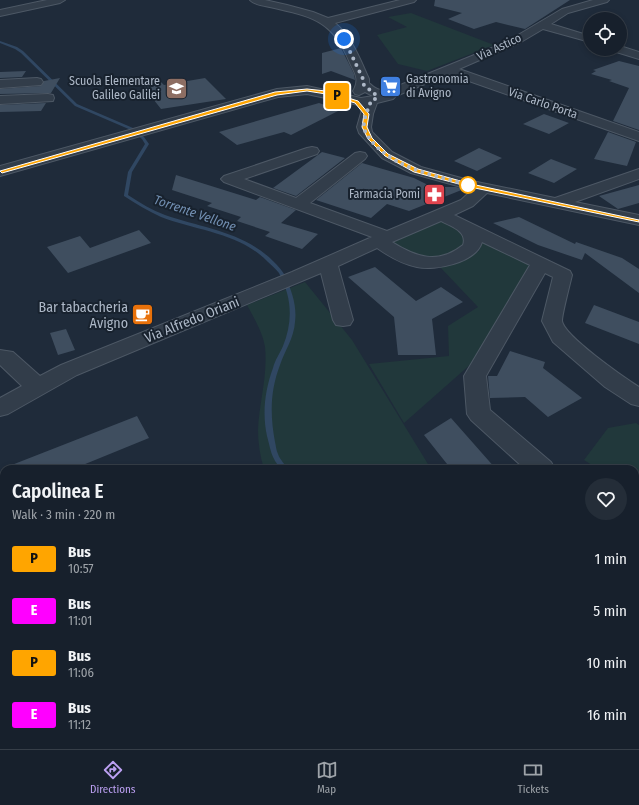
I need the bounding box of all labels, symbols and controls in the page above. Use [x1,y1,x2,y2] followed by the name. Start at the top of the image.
[583,12,627,56] map controls
[583,12,627,56] button: locate
[334,29,354,49] your location
[475,31,523,63] street label: Via Astico
[406,72,469,100] place label: Gastronomia di Avigno
[378,73,404,99] supermarket icon: Gastronomia di Avigno
[69,74,160,102] place label: Scuola Elementare Galileo Galilei
[163,75,189,101] school or university icon: Scuola Elementare Galileo Galilei
[324,83,350,109] line badge: P
[507,85,580,121] street label: Via Carlo Porta
[333,87,341,104] text: P
[459,176,477,194] unlabelled marker
[422,181,448,207] pharmacy icon: Farmacia Pomi
[349,187,420,201] place label: Farmacia Pomi
[152,192,238,234] water label: Torrente Vellone
[142,293,242,347] street label: Via Alfredo Oriani
[38,299,128,332] place label: Bar tabaccheria Avigno
[130,302,156,328] cafe icon: Bar tabaccheria Avigno
[585,478,627,520] button: heart
[12,480,103,503] text: Capolinea E
[12,507,115,522] text: Walk · 3 min · 220 m
[68,543,91,561] text: Bus
[30,550,38,567] text: P
[594,550,627,568] text: 1 min
[68,561,94,576] text: 10:57
[68,595,91,613] text: Bus
[31,602,37,619] text: E
[593,602,627,620] text: 5 min
[68,613,92,628] text: 11:01
[68,647,91,665] text: Bus
[30,654,38,671] text: P
[587,654,627,672] text: 10 min
[68,665,94,680] text: 11:06
[68,699,91,717] text: Bus
[31,706,37,723] text: E
[587,706,627,724] text: 16 min
[68,717,91,732] text: 11:12
[90,759,136,796] tab: Directions
[316,759,338,796] tab: Map
[518,759,549,796] tab: Tickets

